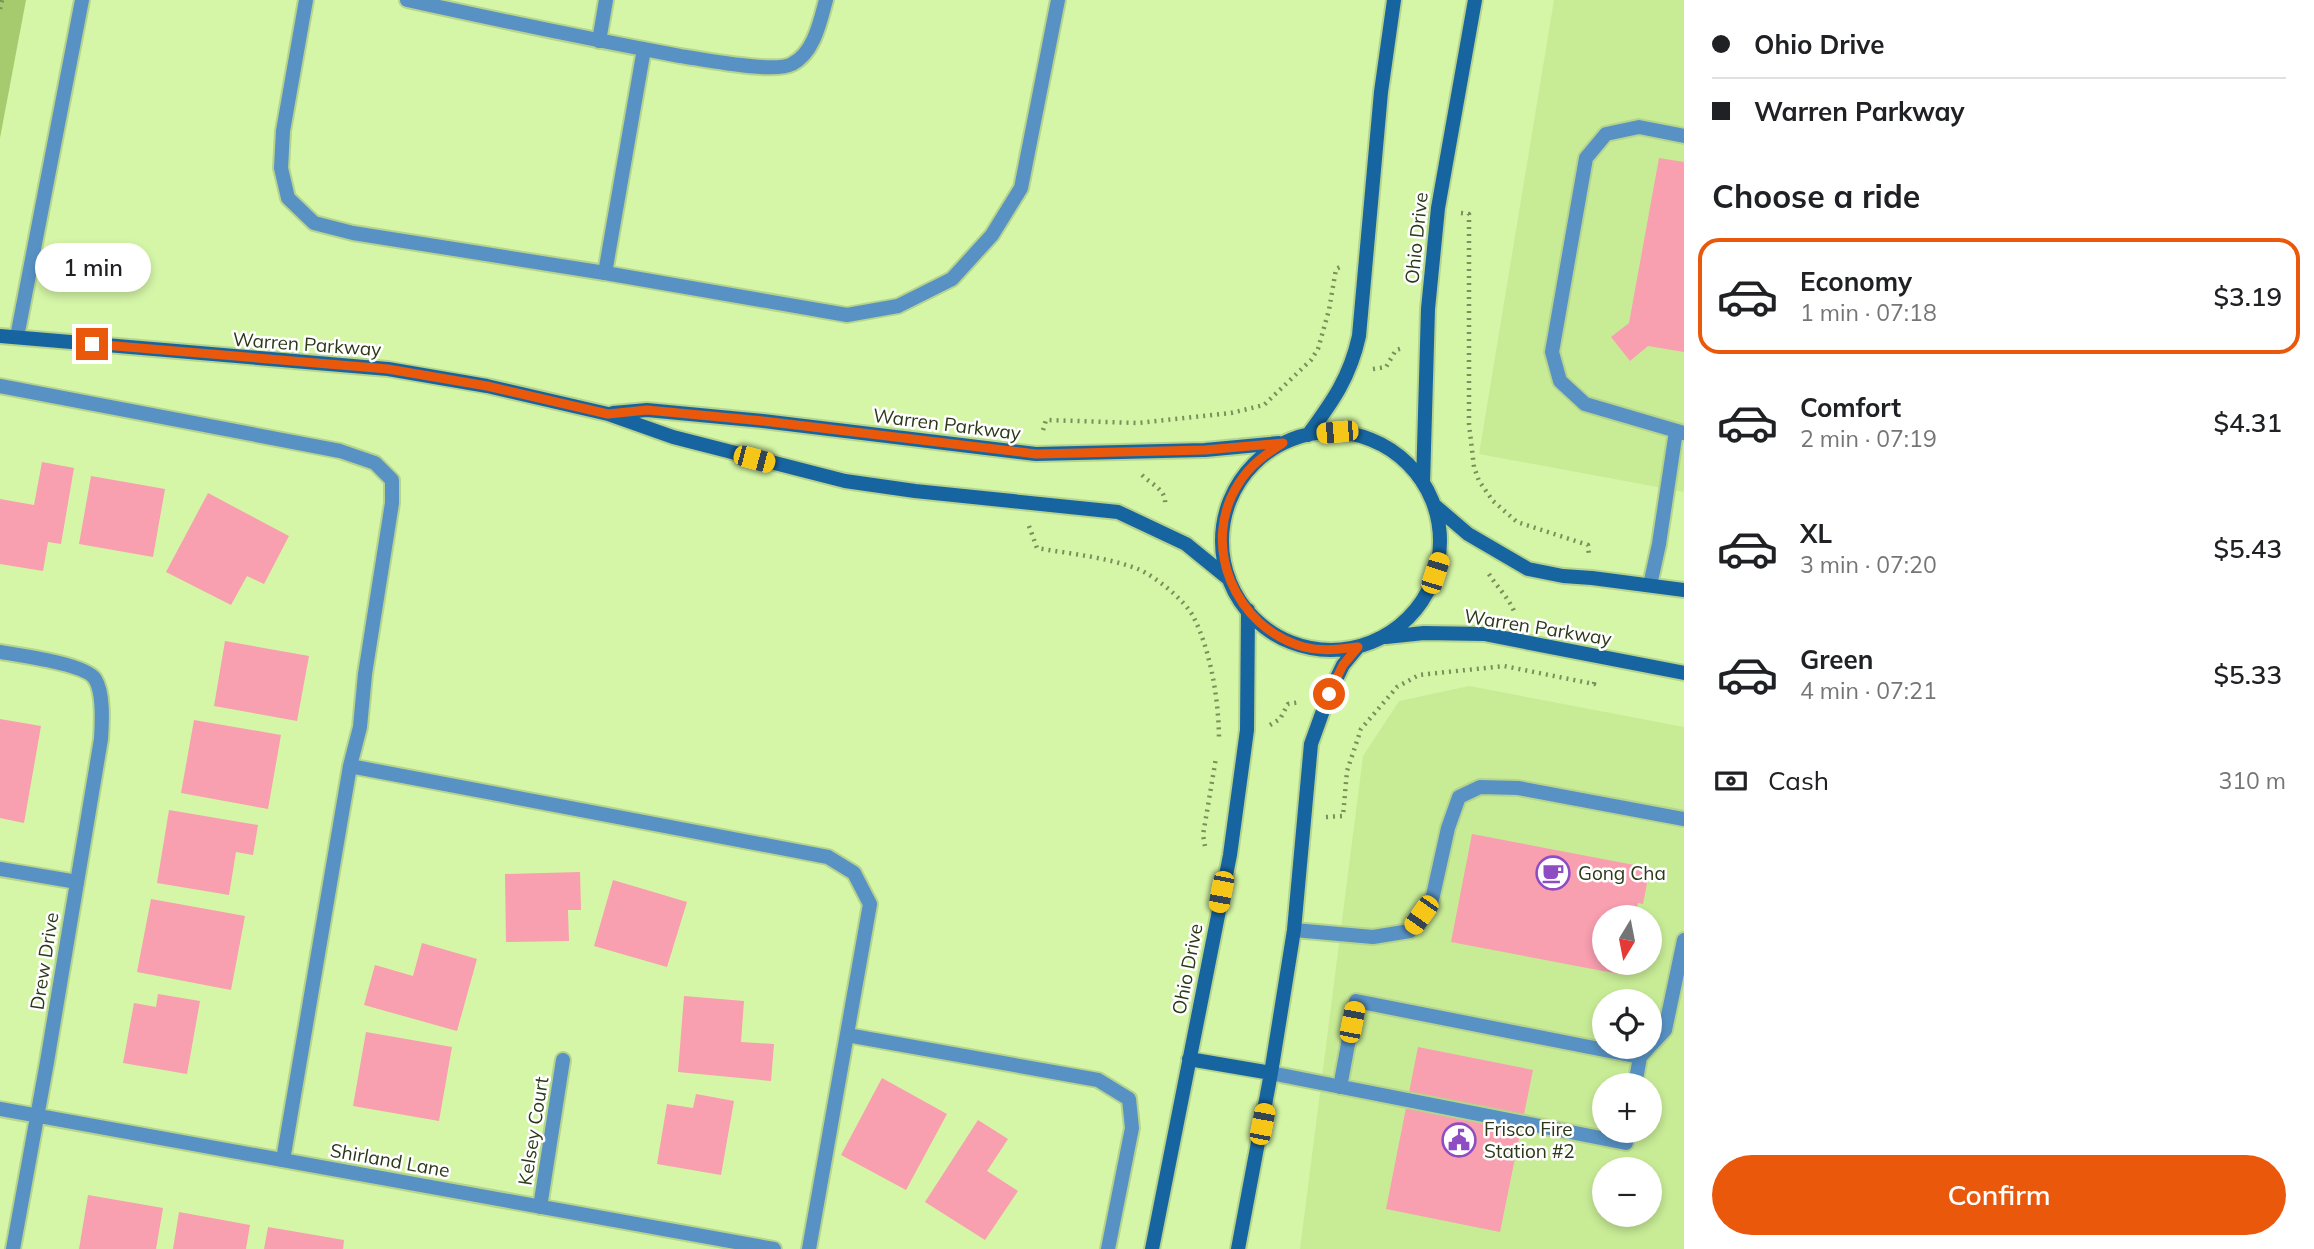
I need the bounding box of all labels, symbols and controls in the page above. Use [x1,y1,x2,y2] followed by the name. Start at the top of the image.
[1754,28,1884,61] text: Ohio Drive
[1754,95,1965,128] text: Warren Parkway
[1712,176,1920,216] text: Choose a ride
[1399,191,1433,285] street label: Ohio Drive
[34,243,150,292] callout: 1 min
[63,253,123,282] text: 1 min
[1716,265,1779,328] icon: car
[1800,265,1912,298] text: Economy
[2213,280,2282,313] text: $3.19
[1800,298,1937,327] text: 1 min · 07:18
[232,327,382,361] street label: Warren Parkway
[76,328,108,360] route end
[1716,391,1779,454] icon: car
[1800,391,1901,424] text: Comfort
[872,403,1022,445] street label: Warren Parkway
[2213,406,2282,439] text: $4.31
[1316,420,1359,444] car
[1800,424,1937,453] text: 2 min · 07:19
[731,443,778,475] car
[1716,517,1779,580] icon: car
[1800,517,1832,550] text: XL
[2213,532,2282,565] text: $5.43
[1419,550,1452,596] car
[1800,550,1937,579] text: 3 min · 07:20
[1463,603,1613,651] street label: Warren Parkway
[1716,643,1779,706] icon: car
[1800,643,1873,676] text: Green
[2213,658,2282,691] text: $5.33
[1800,676,1937,705] text: 4 min · 07:21
[1313,678,1345,710] route start
[1712,762,1750,800] icon: cash
[1768,764,1829,797] text: Cash
[2218,766,2286,795] text: 310 m
[1534,854,1572,892] cafe icon: Gong Cha
[1578,861,1666,885] place label: Gong Cha
[1207,869,1236,915] car
[1401,892,1442,938] car
[1592,905,1662,975] north arrow
[1592,905,1662,1227] map controls
[24,910,64,1012] street label: Drew Drive
[1166,922,1208,1016] street label: Ohio Drive
[1592,989,1662,1059] button: locate
[1338,999,1367,1045] car
[1592,1073,1662,1143] button: +
[513,1075,553,1187] street label: Kelsey Court
[1248,1101,1277,1147] car
[1484,1117,1575,1163] place label: Frisco Fire Station #2
[1440,1121,1478,1159] public building icon: Frisco Fire Station #2
[328,1138,452,1182] street label: Shirland Lane
[1712,1155,2286,1235] button: Confirm
[1592,1157,1662,1227] button: −

